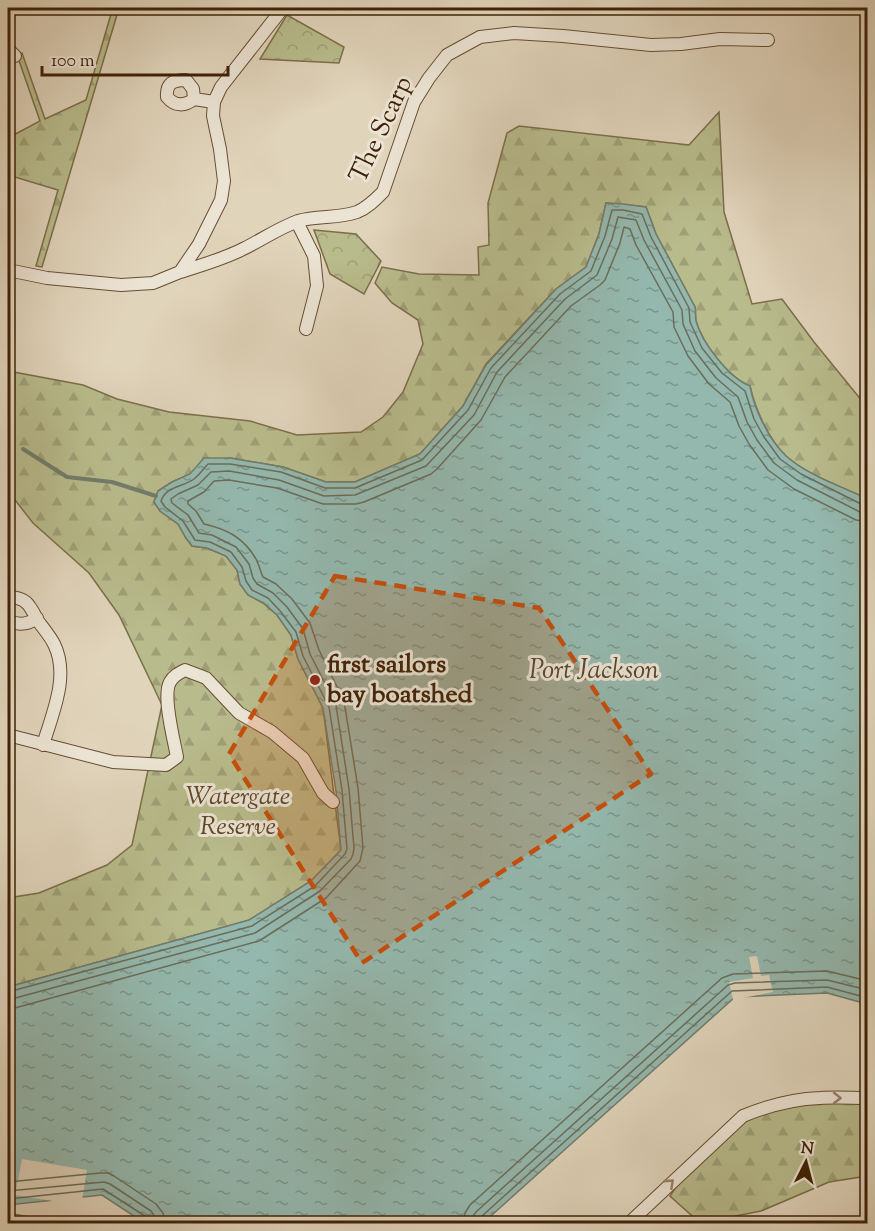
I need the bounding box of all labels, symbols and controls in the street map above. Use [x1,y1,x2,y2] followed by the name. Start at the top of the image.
[42,39,228,77] scale bar
[51,49,95,75] text: 100 m
[341,71,423,189] street label: The Scarp
[326,647,473,714] place label: first sailors bay boatshed
[529,652,659,691] water label: Port Jackson
[308,673,322,687] marker: first sailors bay boatshed
[186,779,290,846] park label: Watergate Reserve
[832,1092,841,1104] one-way arrow
[776,1132,836,1192] north arrow
[800,1137,815,1162] text: N
[663,1179,674,1190] one-way arrow

